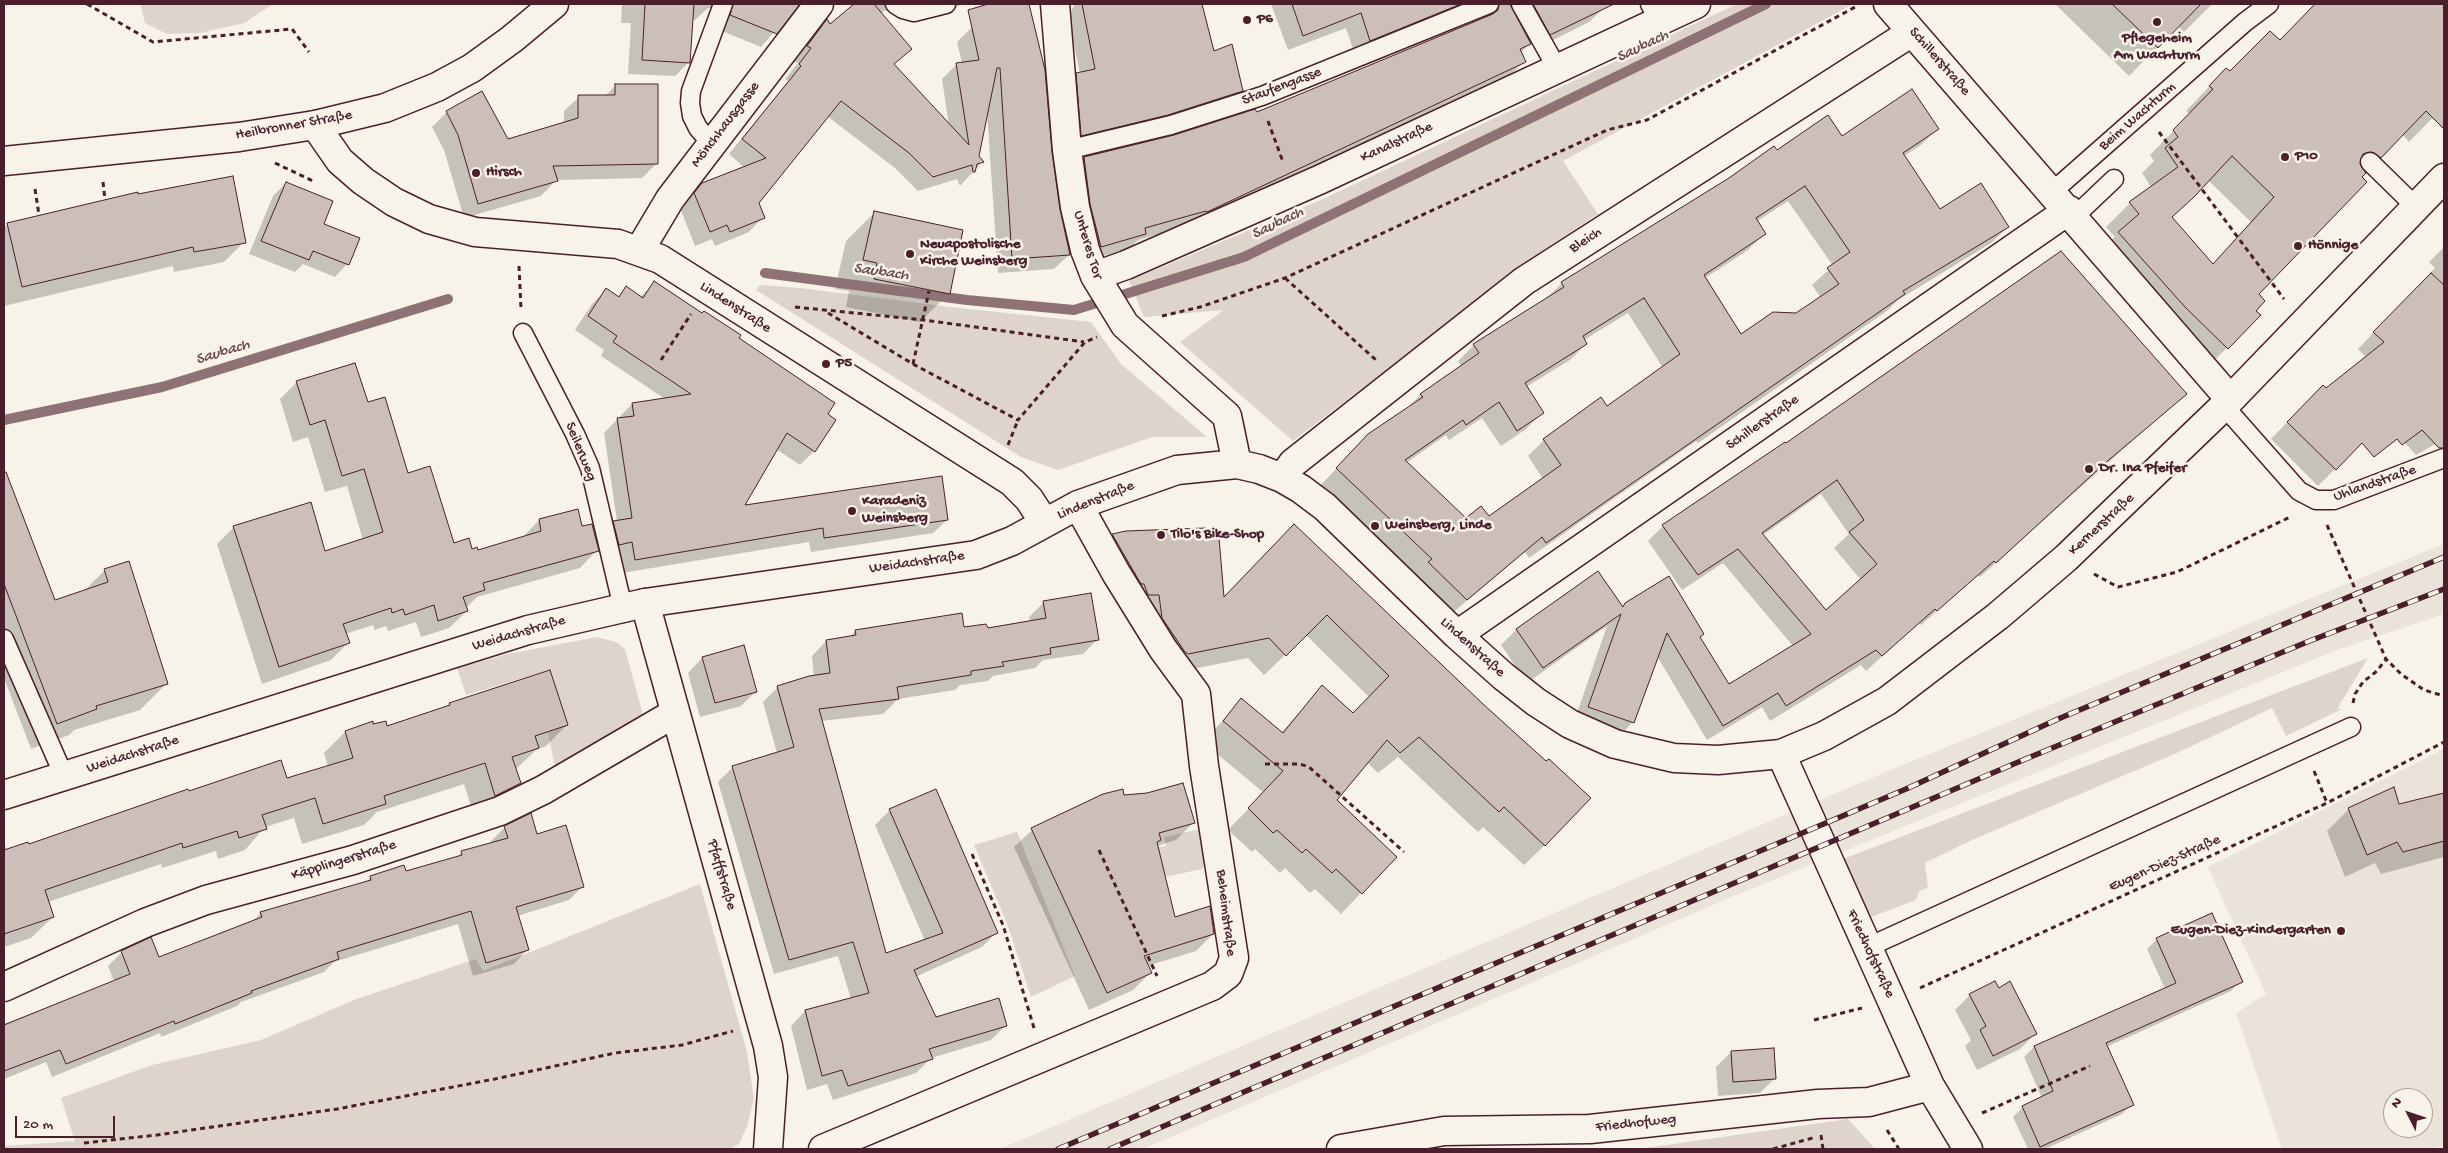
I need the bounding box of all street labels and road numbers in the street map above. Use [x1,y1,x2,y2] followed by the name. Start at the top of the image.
[1904,24,1974,100] street label: Schillerstraße
[1240,64,1324,110] street label: Staufengasse
[688,78,764,172] street label: Mönchhausgasse
[2096,79,2180,155] street label: Beim Wachturm
[234,107,354,145] street label: Heilbronner Straße
[1358,118,1436,168] street label: Kanalstraße
[1068,209,1106,281] street label: Unteres Tor
[1566,224,1606,258] street label: Bleich
[696,278,774,338] street label: Lindenstraße
[1723,391,1803,455] street label: Schillerstraße
[560,420,600,484] street label: Seilerweg
[2331,461,2419,507] street label: Uhlandstraße
[1055,477,1137,525] street label: Lindenstraße
[2065,490,2139,560] street label: Kernerstraße
[868,547,966,579] street label: Weidachstraße
[470,612,568,656] street label: Weidachstraße
[1436,614,1508,682] street label: Lindenstraße
[84,732,182,778] street label: Weidachstraße
[2106,831,2224,897] street label: Eugen-Diez-Straße
[289,836,399,886] street label: Käpplingerstraße
[702,838,740,912] street label: Pfaffstraße
[1211,869,1239,957] street label: Beheimstraße
[1842,907,1898,1001] street label: Friedhofstraße
[1595,1111,1677,1137] street label: Friedhofweg

